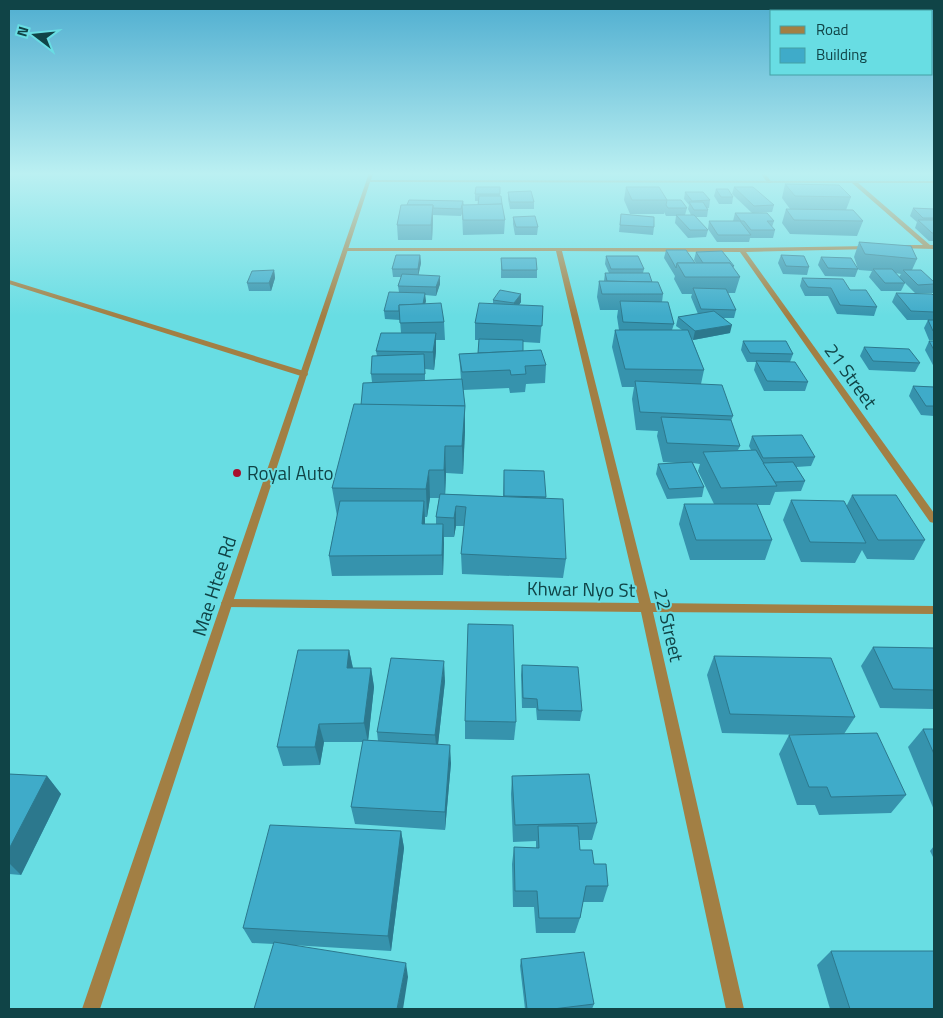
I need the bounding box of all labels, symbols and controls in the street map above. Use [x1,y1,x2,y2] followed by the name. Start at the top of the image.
[10,10,60,60] north arrow
[770,10,933,75] legend
[816,18,848,41] text: Road
[11,24,33,39] text: N
[816,43,867,66] text: Building
[818,337,885,415] street label: 21 Street
[247,458,334,487] place label: Royal Auto
[231,467,243,479] marker: Royal Auto
[184,532,243,640] street label: Mae Htee Rd
[527,573,636,604] street label: Khwar Nyo St
[647,585,692,665] street label: 22 Street

